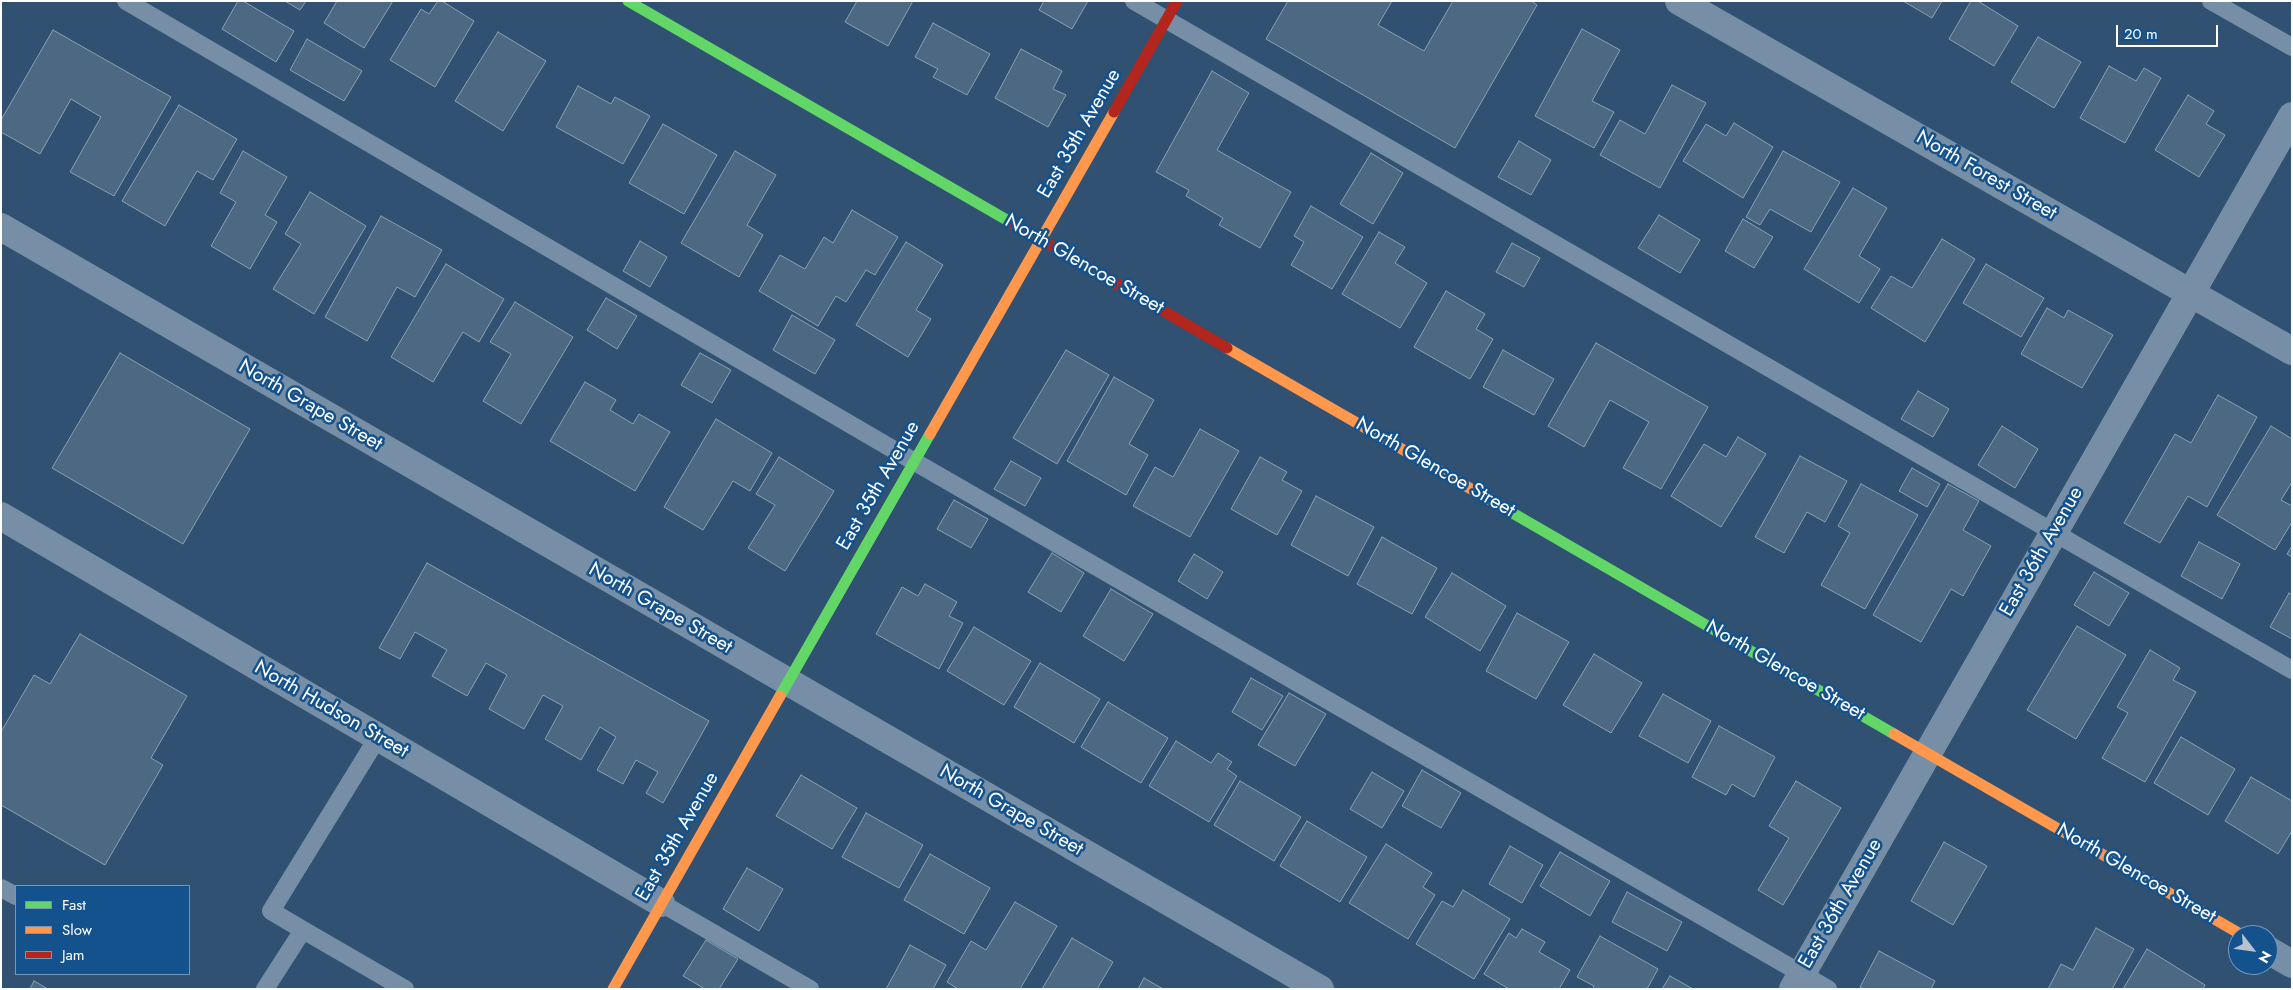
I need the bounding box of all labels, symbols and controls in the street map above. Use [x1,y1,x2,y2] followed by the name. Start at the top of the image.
[2118,15,2220,47] scale bar
[2124,23,2158,45] text: 20 m
[1033,65,1127,203] street label: East 35th Avenue
[1911,126,2061,226] street label: North Forest Street
[1000,210,1168,320] street label: North Glencoe Street
[234,355,386,457] street label: North Grape Street
[1351,413,1519,523] street label: North Glencoe Street
[832,417,926,555] street label: East 35th Avenue
[1995,483,2089,621] street label: East 36th Avenue
[584,558,736,660] street label: North Grape Street
[1701,616,1869,726] street label: North Glencoe Street
[250,656,412,764] street label: North Hudson Street
[935,760,1087,862] street label: North Grape Street
[631,768,725,906] street label: East 35th Avenue
[2052,819,2220,929] street label: North Glencoe Street
[1794,835,1888,973] street label: East 36th Avenue
[15,885,190,975] legend
[62,894,86,916] text: Fast
[62,919,92,941] text: Slow
[2228,925,2278,975] north arrow
[62,944,85,966] text: Jam
[2254,947,2277,967] text: N

